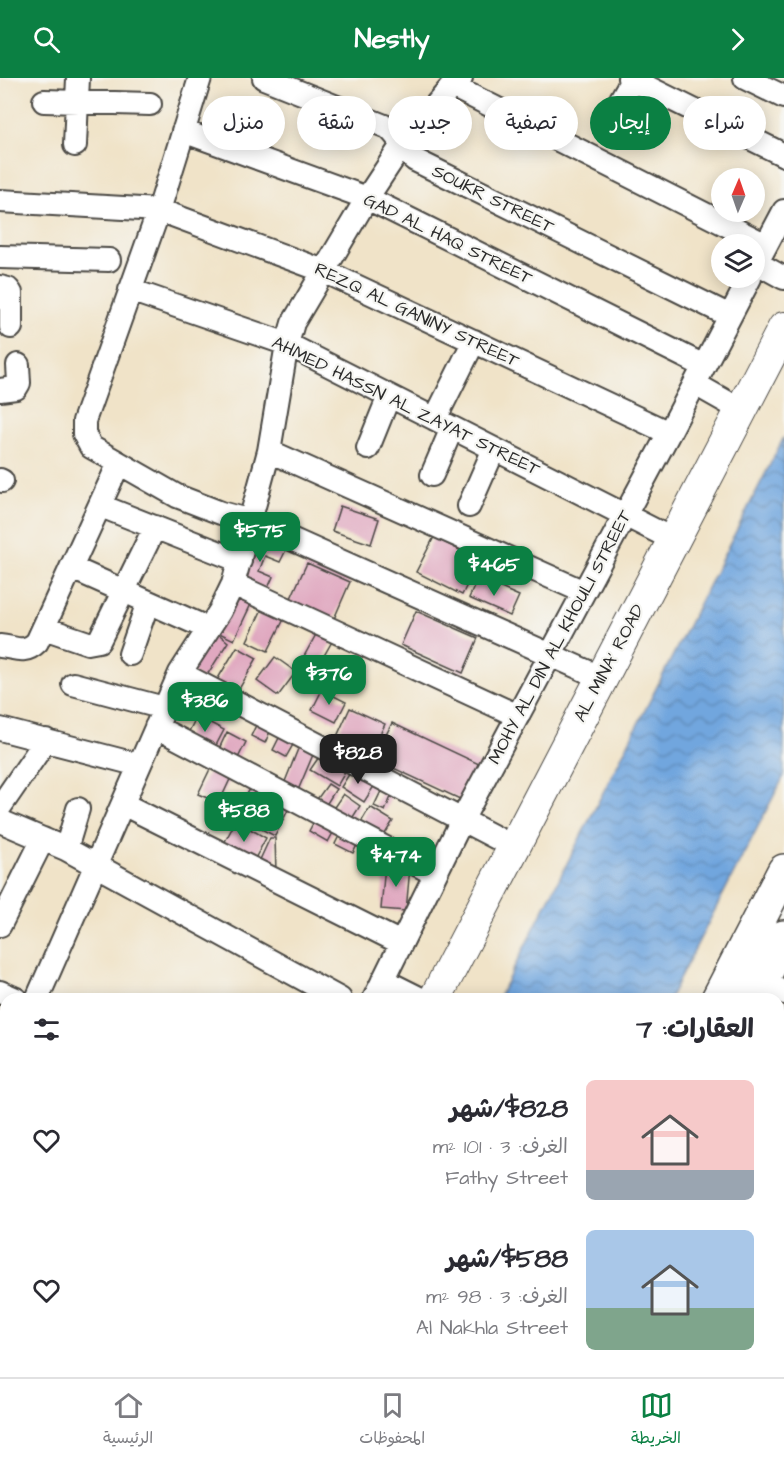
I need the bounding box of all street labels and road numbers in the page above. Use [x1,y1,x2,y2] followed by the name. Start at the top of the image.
[428,159,559,240] street label: SOUKR STREET
[360,187,537,291] street label: GAD AL HAQ STREET
[311,257,524,374] street label: REZQ AL GANINY STREET
[268,330,545,482] street label: AHMED HASSN AL ZAYAT STREET
[482,505,638,768] street label: MOHY AL DIN AL KHOULI STREET
[567,600,651,726] street label: AL MINA' ROAD

